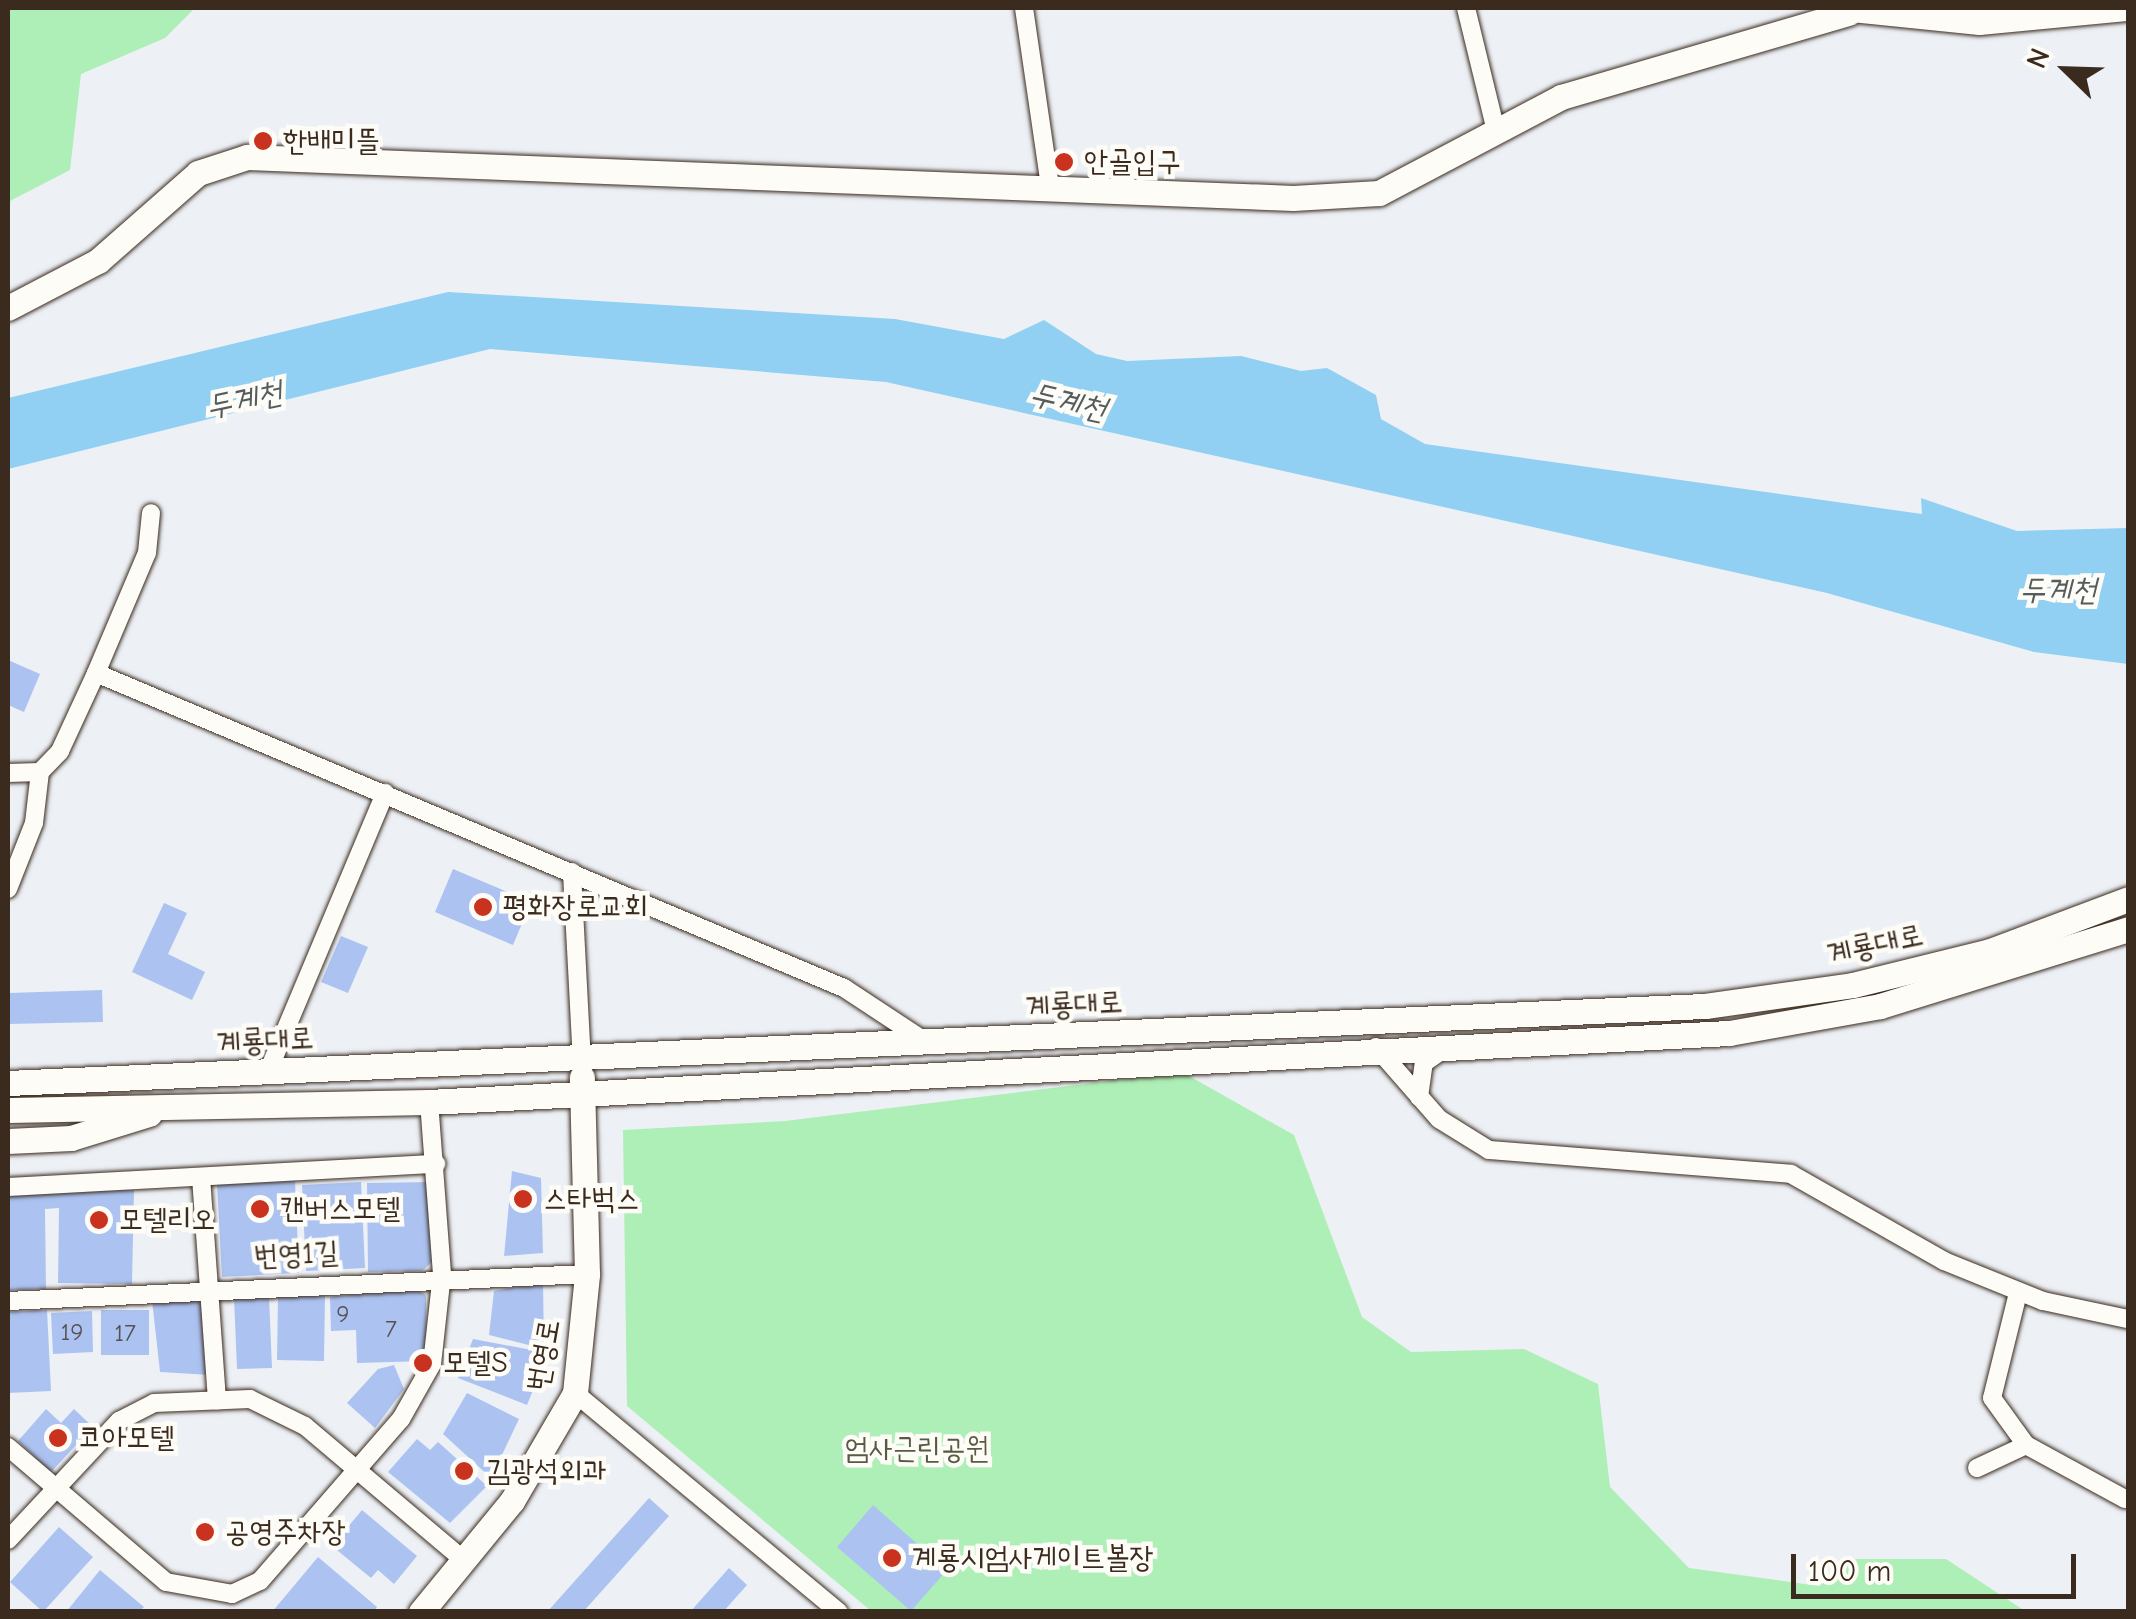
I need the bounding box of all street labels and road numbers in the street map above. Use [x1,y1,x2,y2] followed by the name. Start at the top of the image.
[1824,917,1926,973] street label: 계룡대로
[1025,984,1123,1026] street label: 계룡대로
[216,1020,314,1062] street label: 계룡대로
[253,1235,339,1275] street label: 번영1길
[520,1316,568,1394] street label: 번영로

